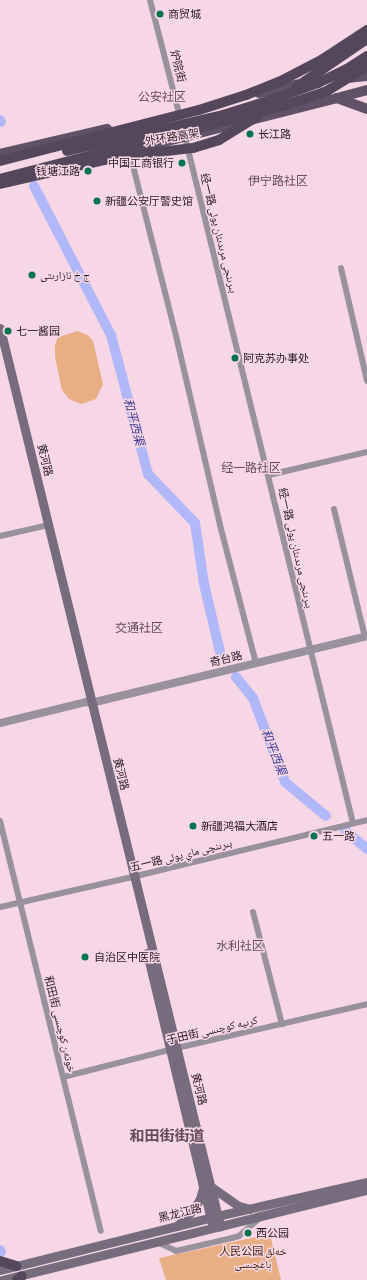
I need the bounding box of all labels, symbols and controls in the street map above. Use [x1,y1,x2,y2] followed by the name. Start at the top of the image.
[168,7,201,21] place label: 商贸城
[155,9,165,19] marker: 商贸城
[168,48,188,84] street label: 炉院街
[138,90,186,104] district label: 公安社区
[144,126,200,148] street label: 外环路高架
[258,127,291,141] place label: 长江路
[245,129,255,139] marker: 长江路
[108,156,174,170] place label: 中国工商银行
[177,158,187,168] marker: 中国工商银行
[36,164,80,178] place label: 钱塘江路
[83,166,93,176] marker: 钱塘江路
[198,172,240,294] street label: 经一路 بىرىنجى مرىدىئان يولى
[248,174,308,188] district label: 伊宁路社区
[105,194,193,208] place label: 新疆公安厅警史馆
[92,196,102,206] marker: 新疆公安厅警史馆
[40,268,90,282] place label: ج خ نازارىتى
[27,270,37,280] marker: ج خ نازارىتى
[16,324,60,338] place label: 七一酱园
[3,326,13,336] marker: 七一酱园
[243,351,309,365] place label: 阿克苏办事处
[230,353,240,363] marker: 阿克苏办事处
[121,397,147,447] water label: 和平西渠
[35,442,55,478] street label: 黄河路
[221,461,281,475] district label: 经一路社区
[276,487,316,609] street label: 经一路 بىرىنجى مرىدىئان يولى
[115,621,163,635] district label: 交通社区
[208,649,244,669] street label: 奇台路
[259,727,289,777] water label: 和平西渠
[111,756,131,792] street label: 黄河路
[201,819,278,833] place label: 新疆鸿福大酒店
[188,821,198,831] marker: 新疆鸿福大酒店
[322,829,355,843] place label: 五一路
[309,831,319,841] marker: 五一路
[129,836,233,874] street label: 五一路 بىرىنچى ماي يولى
[216,939,264,953] district label: 水利社区
[94,950,160,964] place label: 自治区中医院
[79,951,91,963] marker: 自治区中医院
[42,974,78,1074] street label: 和田街 خوتەن كوچىسى
[165,1013,259,1047] street label: 于田街 كرىيە كوچىسى
[189,1071,209,1107] street label: 黄河路
[130,1127,204,1145] district label: 和田街街道
[157,1201,203,1225] street label: 黑龙江路
[256,1226,289,1240] place label: 西公园
[243,1228,253,1238] marker: 西公园
[219,1245,287,1271] park label: 人民公园 خەلق باغچىسى

